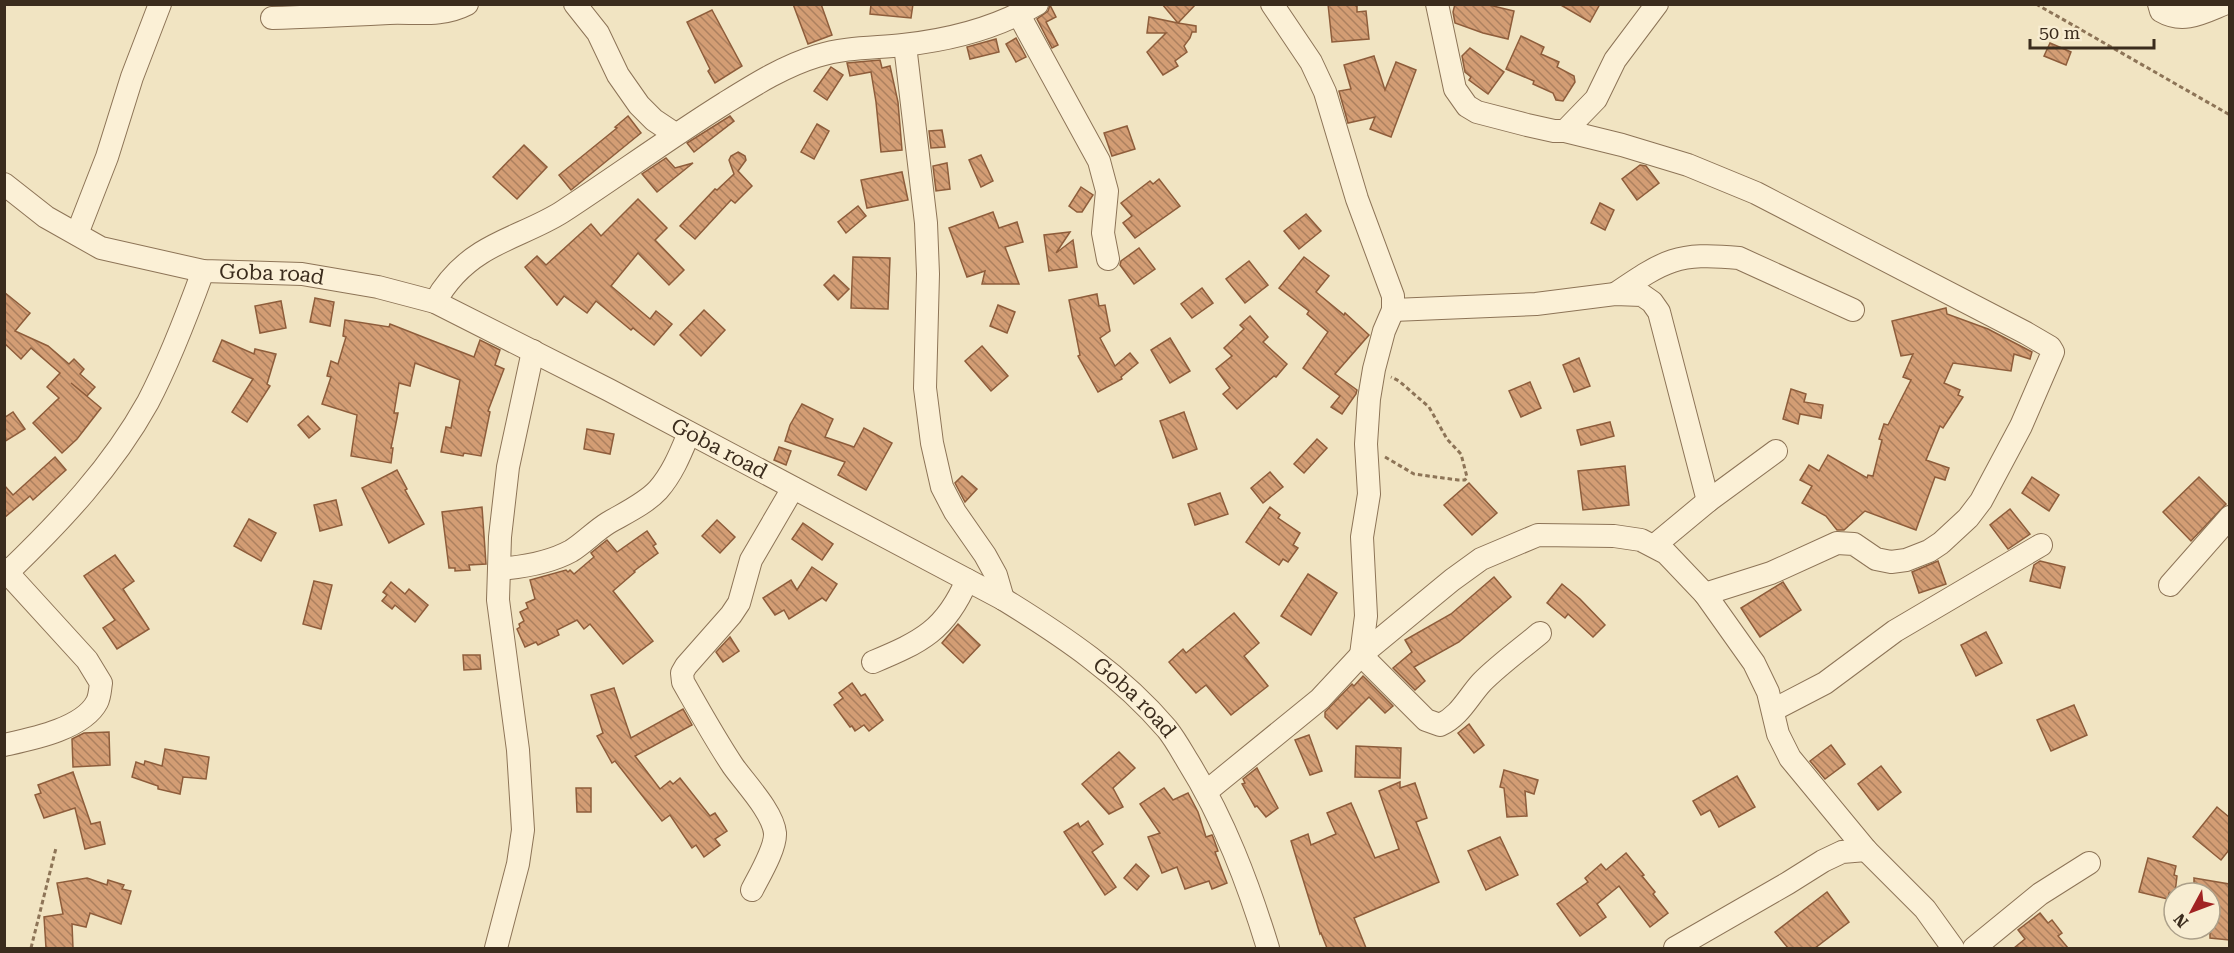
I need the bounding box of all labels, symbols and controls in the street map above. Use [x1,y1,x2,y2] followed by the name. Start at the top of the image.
[2030,12,2154,50] scale bar
[2039,22,2080,43] text: 50 m
[219,259,327,290] street label: Goba road
[667,413,772,484] street label: Goba road
[1088,652,1181,743] street label: Goba road
[2162,881,2222,941] north arrow
[2170,910,2192,931] text: N

